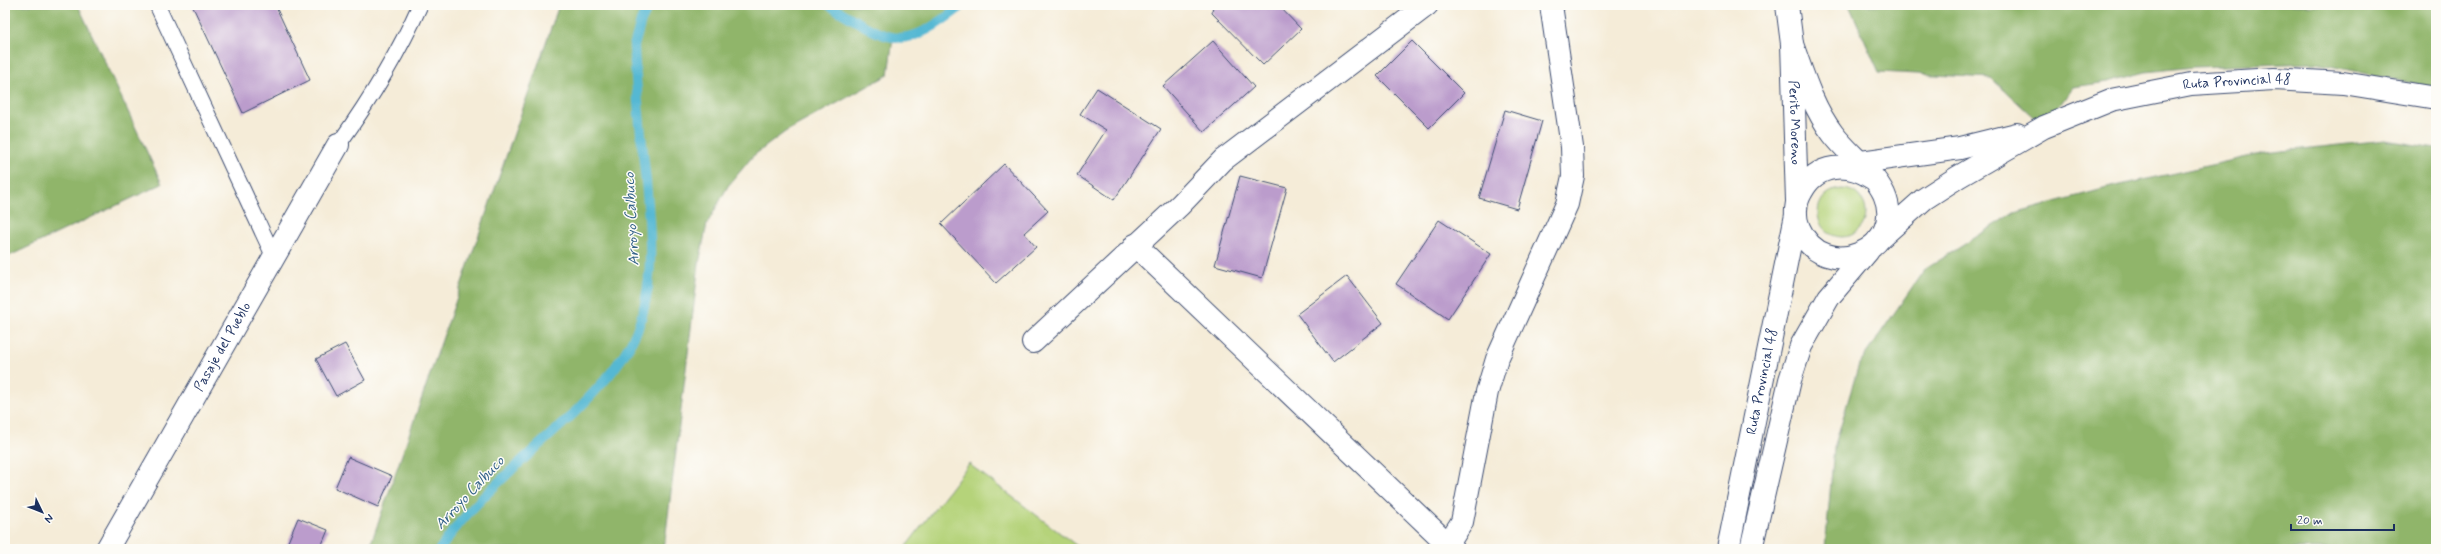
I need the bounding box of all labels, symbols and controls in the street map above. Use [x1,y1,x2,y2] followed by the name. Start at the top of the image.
[2181,70,2291,94] street label: Ruta Provincial 48
[1784,80,1805,165] street label: Perito Moreno
[620,171,644,266] water label: Arroyo Calbuco
[190,299,255,395] street label: Pasaje del Pueblo
[1742,327,1782,436] street label: Ruta Provincial 48
[431,451,510,534] water label: Arroyo Calbuco
[22,492,62,532] north arrow
[2291,506,2394,532] scale bar
[41,511,56,526] text: N
[2297,513,2323,529] text: 20 m

